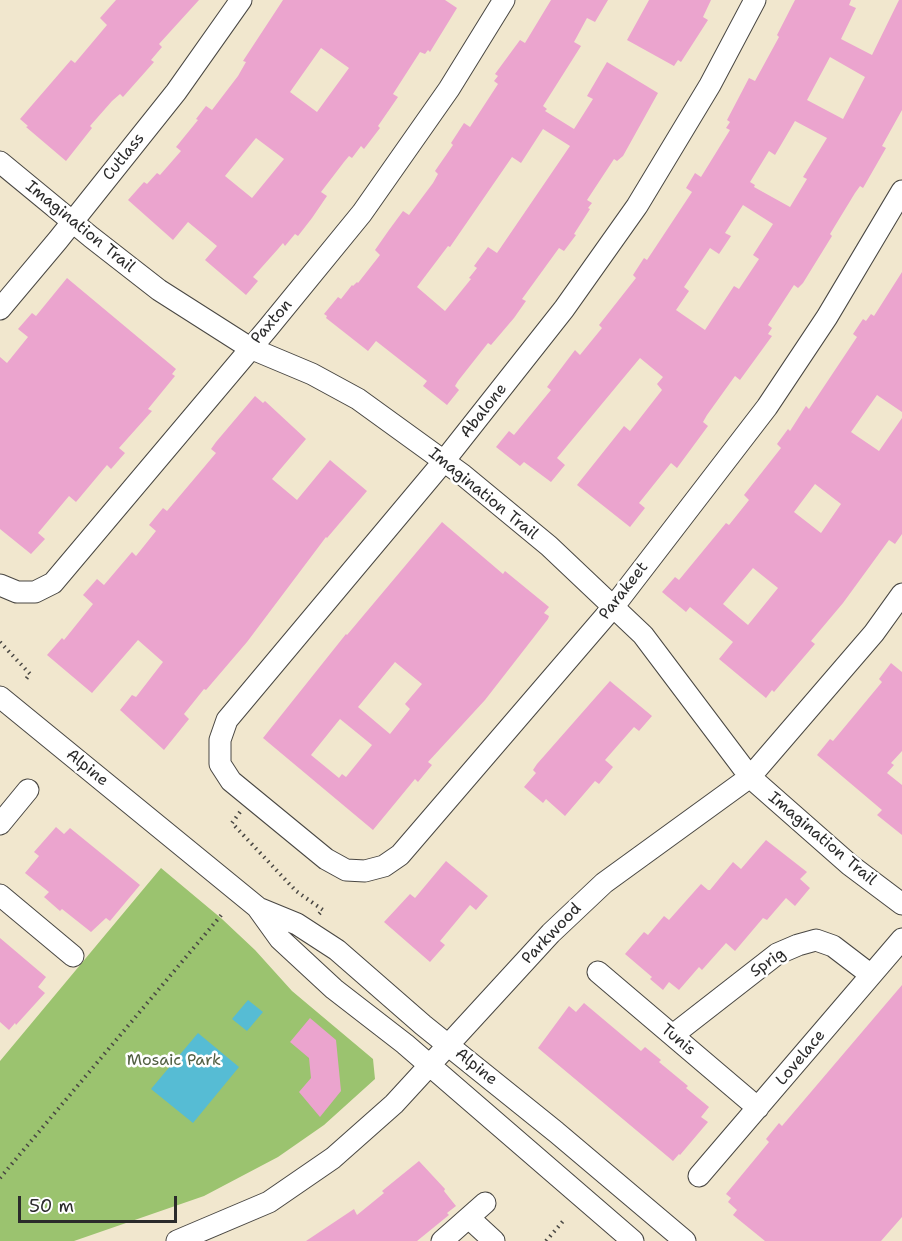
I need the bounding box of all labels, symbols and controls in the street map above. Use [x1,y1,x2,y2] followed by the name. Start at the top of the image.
[99,129,149,185] street label: Cutlass
[21,177,139,277] street label: Imagination Trail
[247,296,297,348] street label: Paxton
[457,380,511,442] street label: Abalone
[424,444,542,544] street label: Imagination Trail
[595,558,653,624] street label: Parakeet
[62,745,112,791] street label: Alpine
[764,788,880,890] street label: Imagination Trail
[518,899,586,969] street label: Parkwood
[747,944,789,982] street label: Sprig
[657,1020,699,1060] street label: Tunis
[772,1026,830,1090] street label: Lovelace
[451,1044,501,1090] street label: Alpine
[127,1051,221,1071] park label: Mosaic Park
[21,1184,180,1222] scale bar
[29,1194,74,1218] text: 50 m

